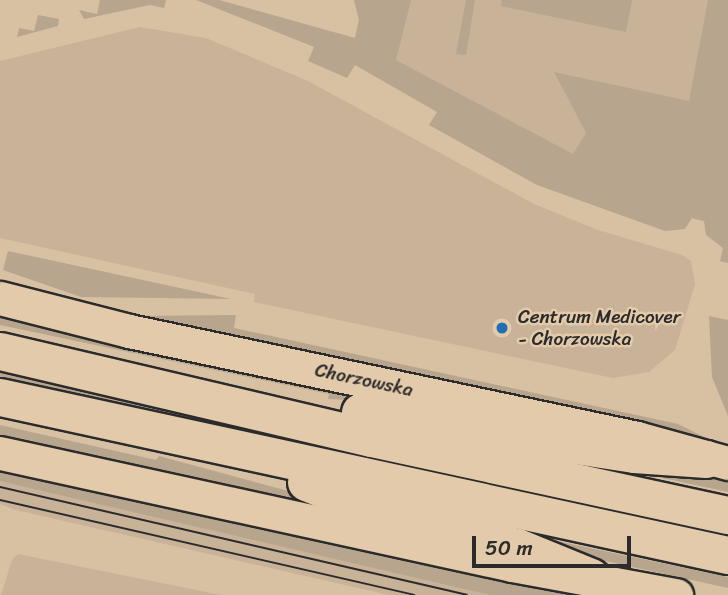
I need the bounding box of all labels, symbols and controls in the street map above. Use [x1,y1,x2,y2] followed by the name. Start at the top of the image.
[518,306,681,350] place label: Centrum Medicover - Chorzowska
[492,318,512,338] marker: Centrum Medicover - Chorzowska
[313,359,415,401] street label: Chorzowska
[476,522,635,566] scale bar
[485,529,533,567] text: 50 m

